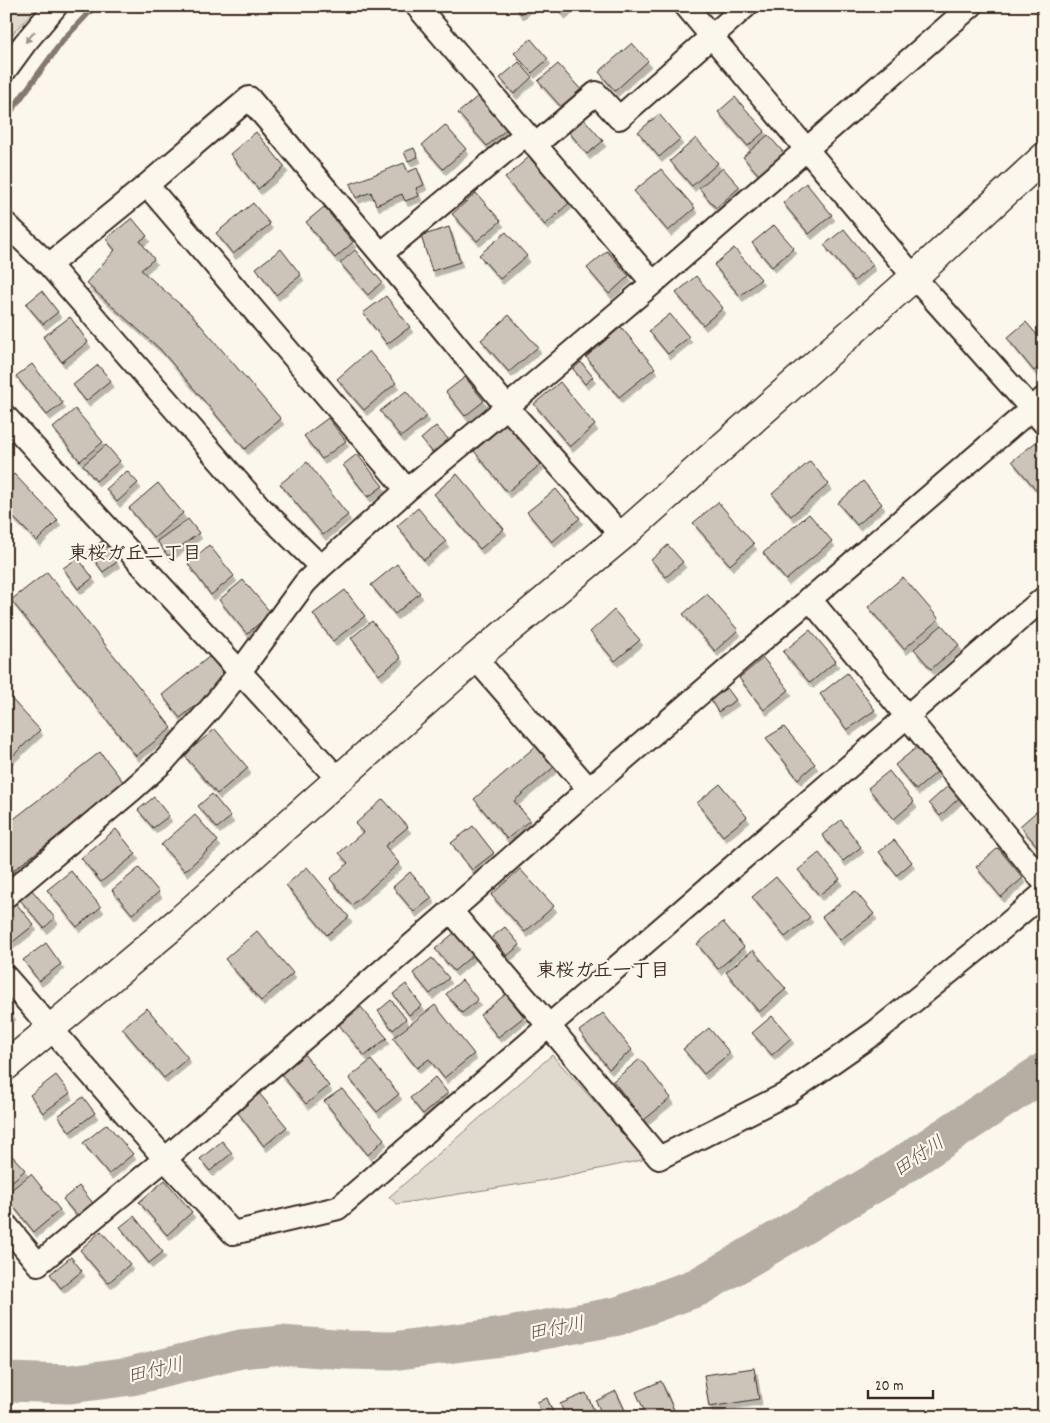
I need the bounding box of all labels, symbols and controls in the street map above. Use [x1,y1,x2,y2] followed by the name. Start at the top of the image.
[24,30,35,43] one-way arrow
[68,542,202,569] district label: 東桜ガ丘二丁目
[536,959,670,986] district label: 東桜ガ丘一丁目
[889,1131,951,1185] water label: 田付川
[526,1312,587,1349] water label: 田付川
[125,1353,187,1392] water label: 田付川
[868,1368,932,1400] scale bar
[875,1376,903,1398] text: 20 m

